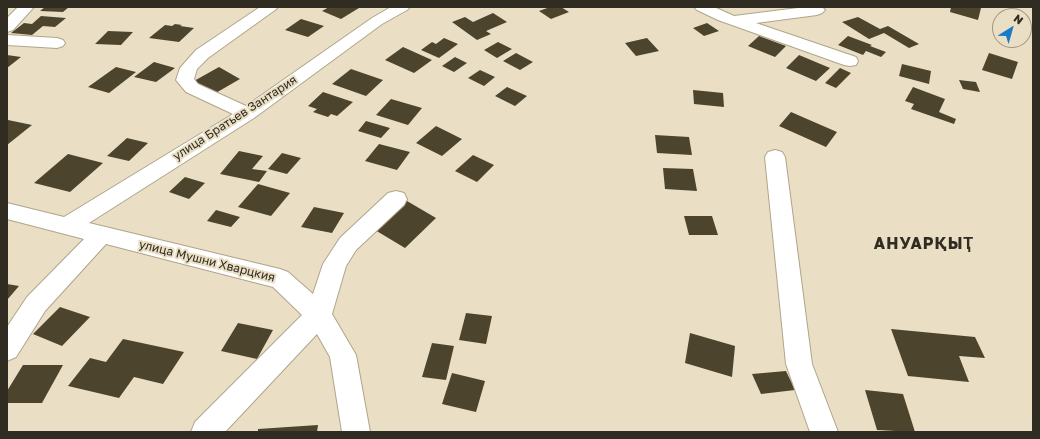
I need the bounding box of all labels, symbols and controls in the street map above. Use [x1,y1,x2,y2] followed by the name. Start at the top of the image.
[992,8,1032,48] north arrow
[1012,11,1026,27] text: N
[170,72,300,164] street label: улица Братьев Зантария
[874,234,974,254] district label: АНУАРҚЫҬ
[137,237,277,285] street label: улица Мушни Хварцкия

